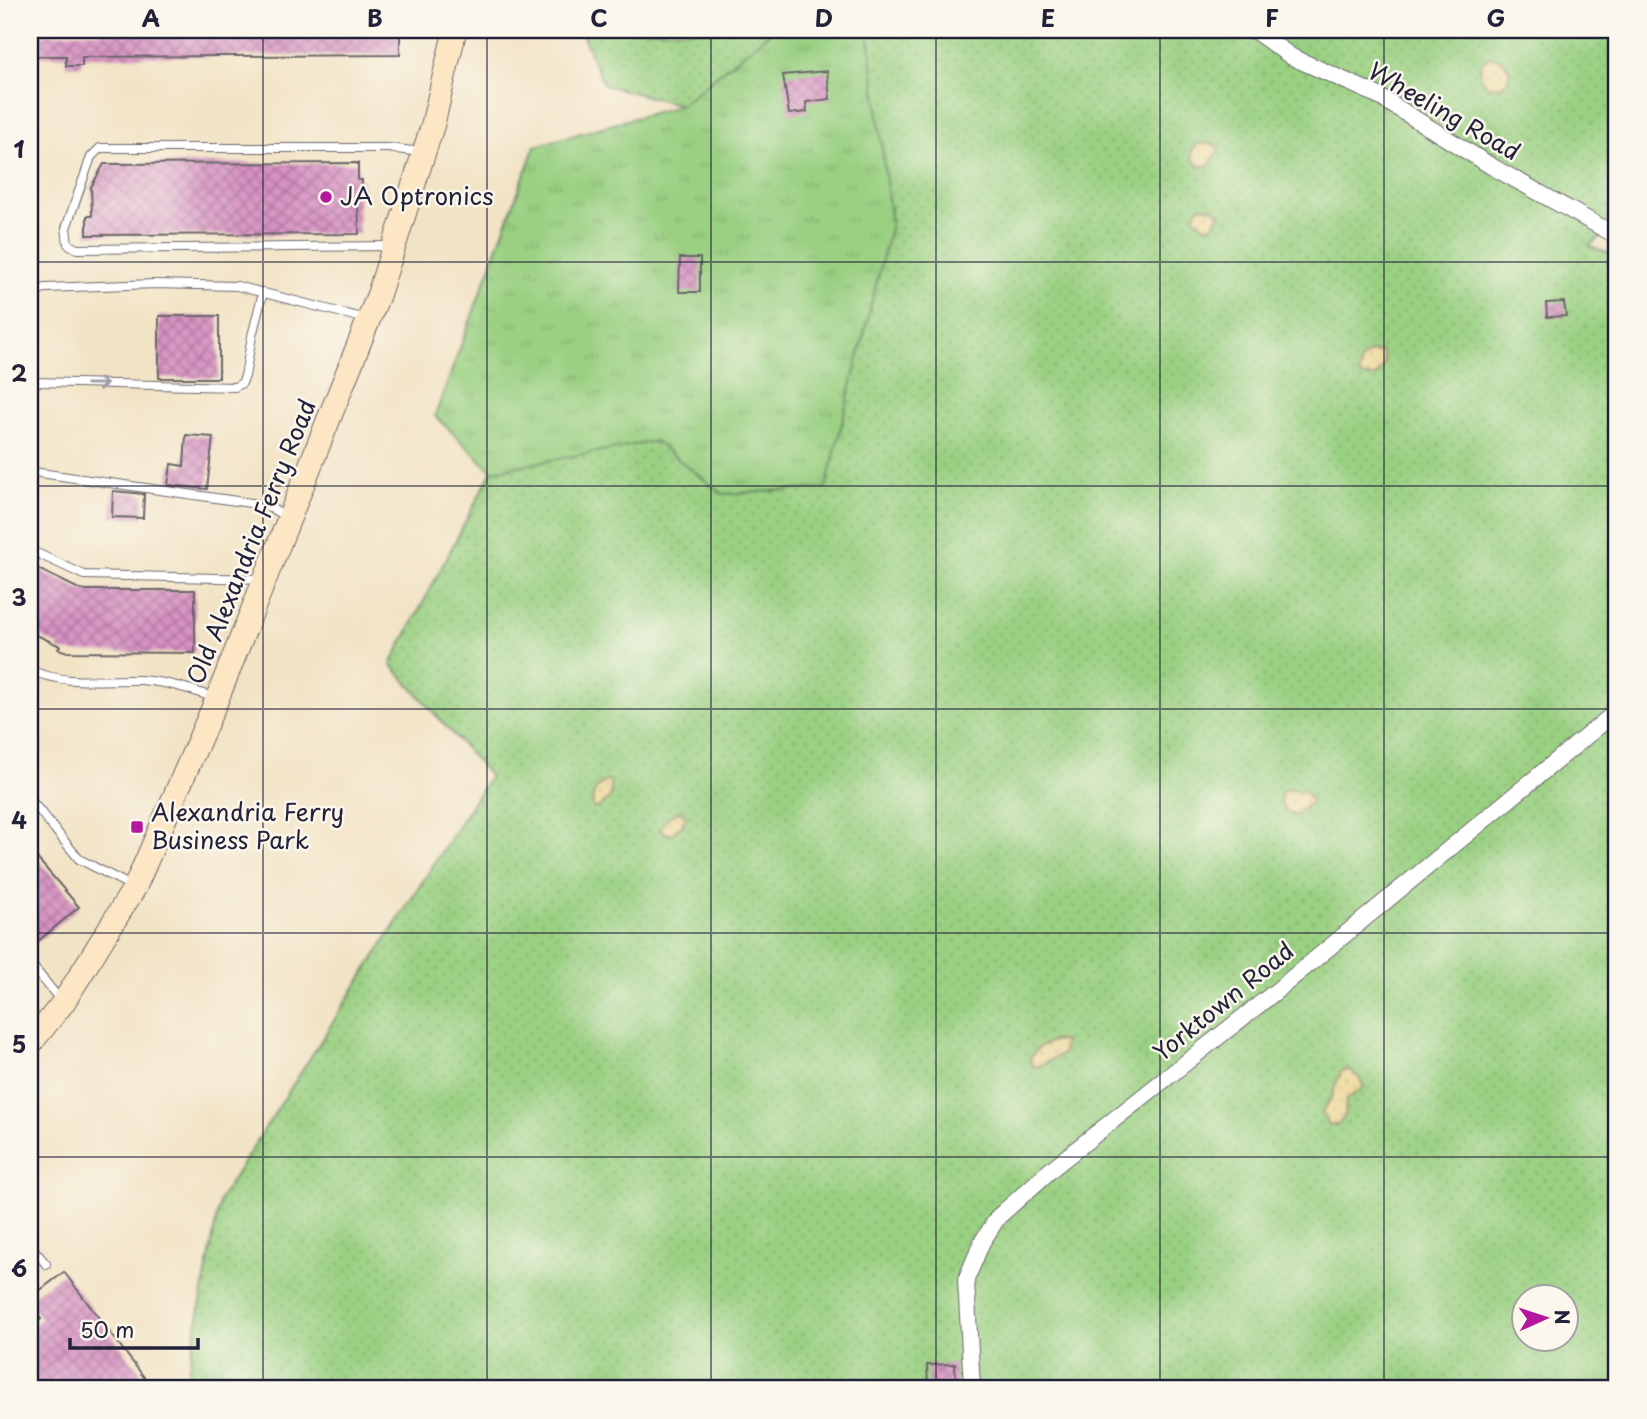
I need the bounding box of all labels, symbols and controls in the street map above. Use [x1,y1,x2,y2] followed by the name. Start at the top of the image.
[142,0,160,35] text: A
[367,0,383,35] text: B
[590,0,608,35] text: C
[815,0,833,35] text: D
[1041,0,1055,35] text: E
[1265,0,1279,35] text: F
[1487,0,1505,35] text: G
[1362,52,1528,168] street label: Wheeling Road
[14,131,25,166] text: 1
[340,177,493,213] place label: JA Optronics
[318,189,334,205] marker: JA Optronics
[11,355,27,390] text: 2
[85,377,108,390] one-way arrow
[176,393,324,689] street label: Old Alexandria Ferry Road
[11,579,27,614] text: 3
[151,793,344,857] place label: Alexandria Ferry Business Park
[11,802,27,837] text: 4
[129,819,145,835] marker: Alexandria Ferry Business Park
[1144,932,1301,1069] street label: Yorktown Road
[12,1026,26,1061] text: 5
[11,1250,27,1285] text: 6
[1510,1282,1580,1352] north arrow
[70,1307,198,1351] scale bar
[1549,1309,1577,1325] text: N
[80,1313,134,1345] text: 50 m

